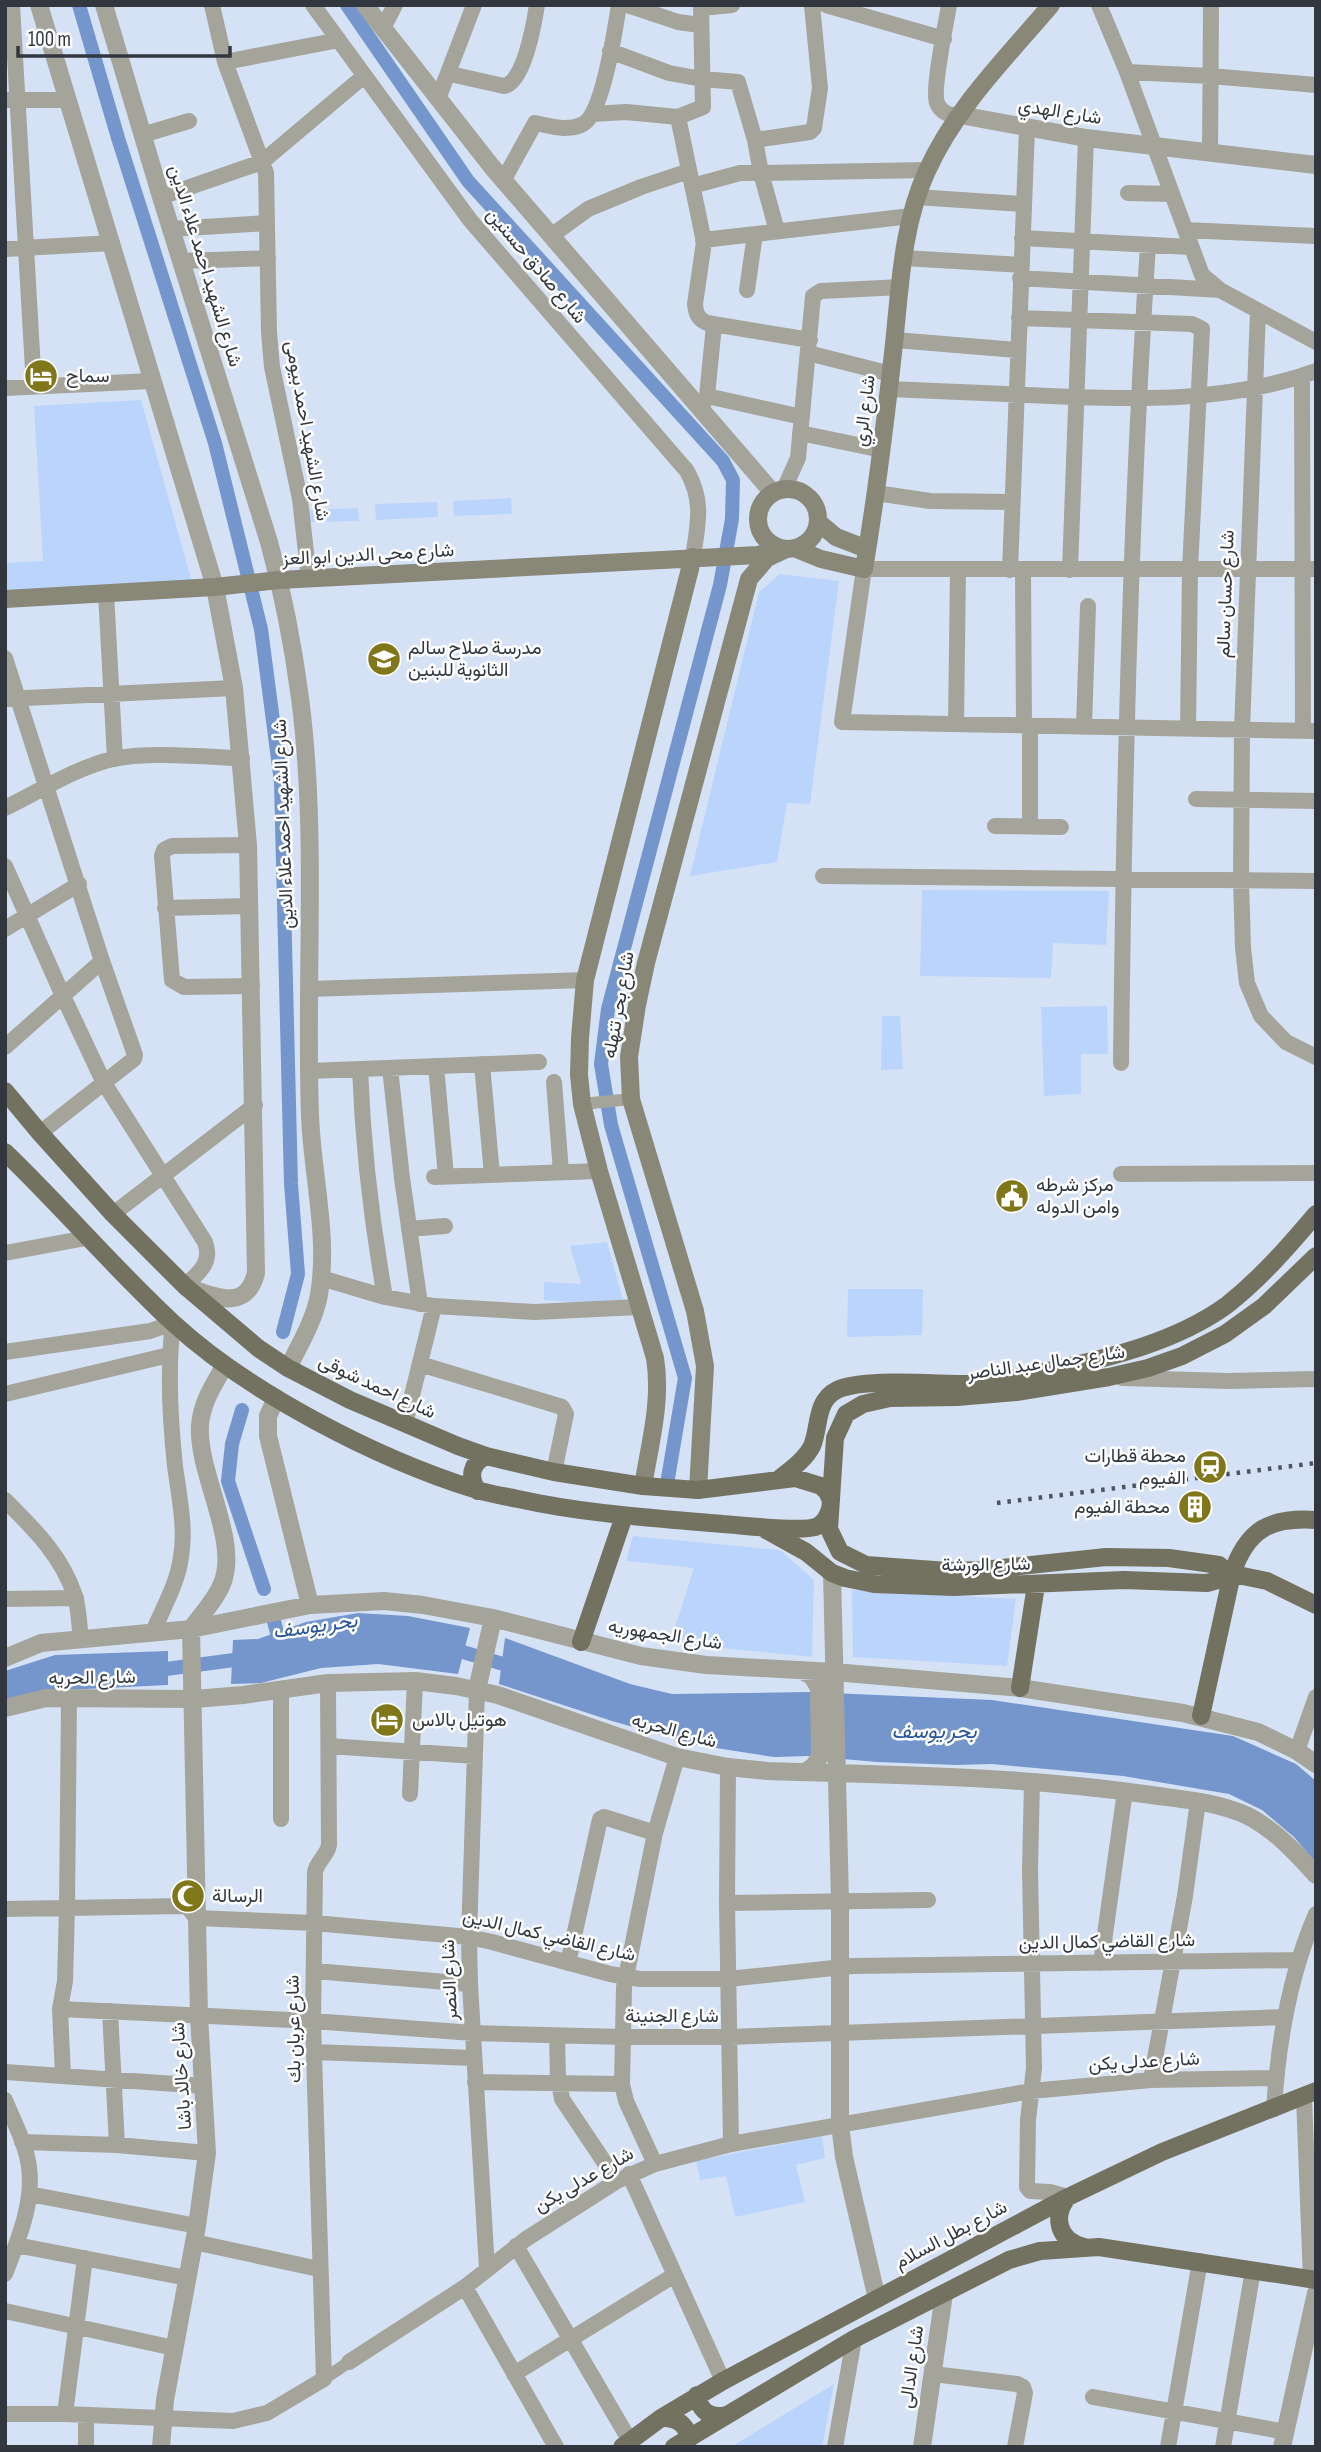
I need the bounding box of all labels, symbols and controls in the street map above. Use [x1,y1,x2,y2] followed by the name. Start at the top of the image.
[18,14,229,58] scale bar
[28,27,71,52] text: 100 m
[1016,94,1103,133] street label: شارع الهدي
[163,162,247,370] street label: شارع الشهيد احمد علاء الدين
[481,204,591,328] street label: شارع صادق حسنين
[280,339,334,523] street label: شارع الشهيد احمد بيومى
[22,357,60,395] hotel icon: سماح
[66,365,110,388] place label: سماح
[849,374,884,448] street label: شارع الري
[1212,529,1240,659] street label: شارع حسان سالم
[280,539,455,571] street label: شارع محى الدين ابو العز
[408,637,542,682] place label: مدرسة صلاح سالم الثانوية للبنين
[365,640,403,678] school or university icon: مدرسة صلاح سالم الثانوية للبنين
[269,719,299,929] street label: شارع الشهيد احمد علاء الدين
[598,950,640,1060] street label: شارع بحر تنهله
[1036,1174,1119,1219] place label: مركز شرطه وامن الدوله
[993,1177,1031,1215] public building icon: مركز شرطه وامن الدوله
[965,1341,1126,1386] street label: شارع جمال عبد الناصر
[315,1350,439,1424] street label: شارع احمد شوقى
[1085,1445,1186,1490] place label: محطة قطارات الفيوم
[1191,1448,1229,1486] station icon: محطة قطارات الفيوم
[1176,1488,1214,1526] building icon: محطة الفيوم
[1074,1496,1170,1519] place label: محطة الفيوم
[941,1553,1031,1577] street label: شارع الورشة
[271,1608,360,1644] water label: بحر يوسف
[606,1615,724,1655] street label: شارع الجمهوريه
[48,1666,136,1690] street label: شارع الحريه
[368,1701,406,1739] hotel icon: هوتيل بالاس
[412,1709,507,1732] place label: هوتيل بالاس
[629,1709,719,1753] street label: شارع الحريه
[891,1719,977,1744] water label: بحر يوسف
[169,1877,207,1915] mosque icon: الرسالة
[212,1885,263,1908] place label: الرسالة
[460,1905,638,1970] street label: شارع القاضي كمال الدين
[1019,1929,1196,1958] street label: شارع القاضي كمال الدين
[437,1939,463,2022] street label: شارع النصر
[282,1975,306,2083] street label: شارع عريان بك
[625,2005,719,2028] street label: شارع الجنينة
[167,2021,197,2131] street label: شارع خالد باشا
[1088,2048,1200,2076] street label: شارع عدلى يكن
[530,2142,638,2218] street label: شارع عدلى يكن
[891,2196,1011,2274] street label: شارع بطل السلام
[895,2324,929,2410] street label: شارع الدالى

